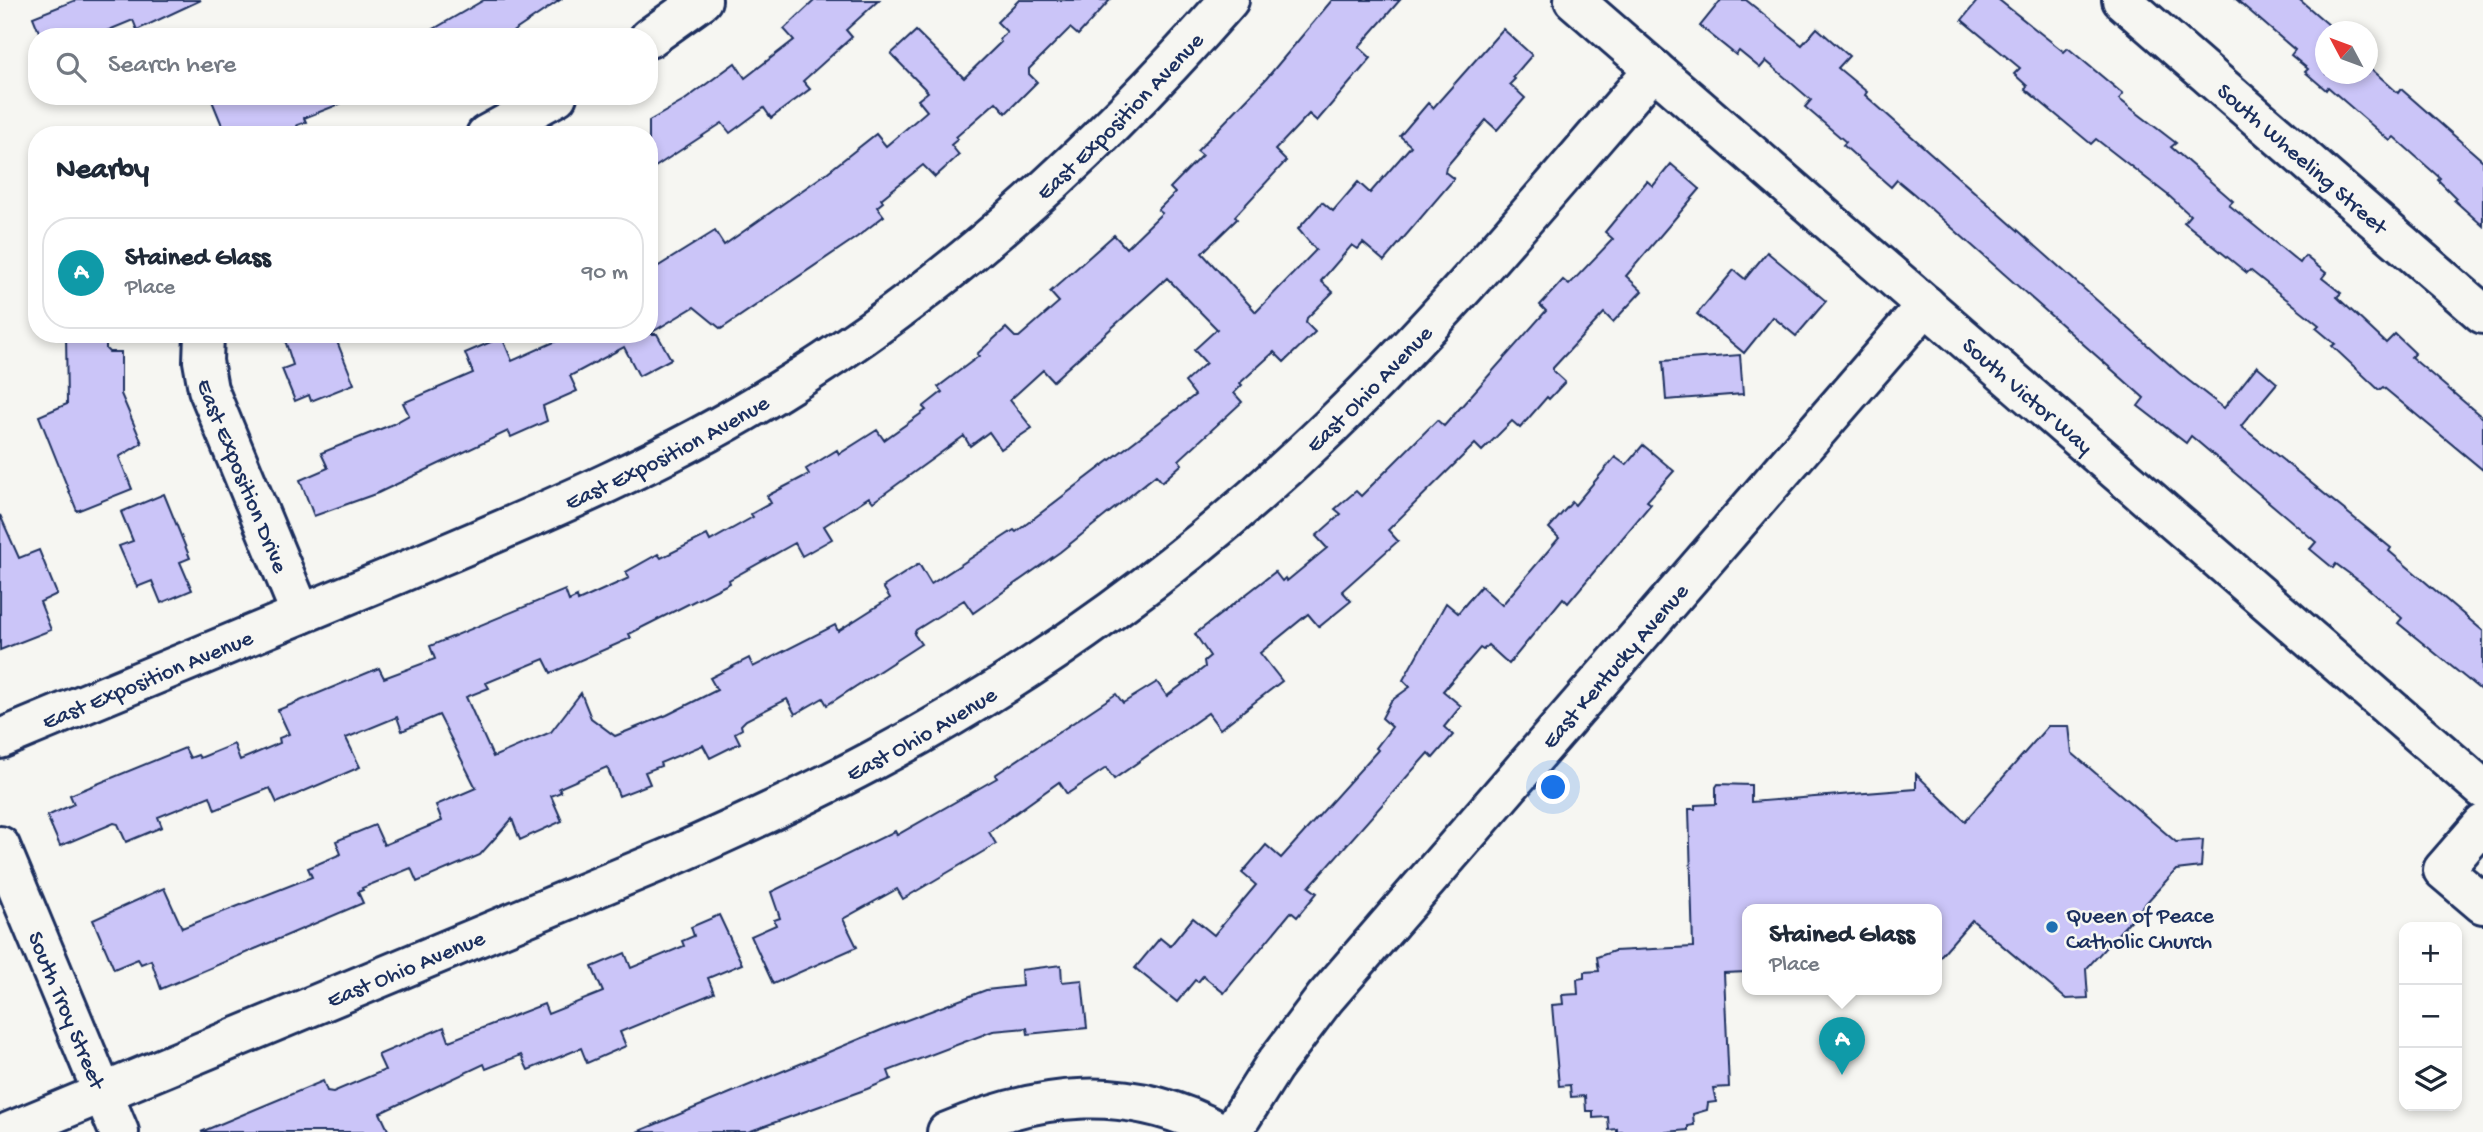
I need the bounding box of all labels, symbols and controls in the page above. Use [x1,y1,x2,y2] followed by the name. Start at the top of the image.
[2315,21,2378,84] north arrow
[1032,27,1211,207] street label: East Exposition Avenue
[28,28,658,105] search box
[52,48,90,86] icon: search
[108,51,236,82] text: Search here
[2210,79,2393,243] street label: South Wheeling Street
[56,154,149,189] text: Nearby
[125,244,271,275] text: Stained Glass
[74,260,88,287] text: A
[582,260,628,287] text: 90 m
[125,275,175,302] text: Place
[1302,320,1440,460] street label: East Ohio Avenue
[1955,333,2097,461] street label: South Victor Way
[190,378,293,578] street label: East Exposition Drive
[561,390,776,518] street label: East Exposition Avenue
[1537,578,1696,756] street label: East Kentucky Avenue
[39,625,259,737] street label: East Exposition Avenue
[843,682,1004,789] street label: East Ohio Avenue
[1536,770,1570,804] your location
[1742,904,1942,995] popup
[2066,904,2215,957] place label: Queen of Peace Catholic Church
[2044,919,2060,935] marker: Queen of Peace Catholic Church
[1769,921,1915,952] text: Stained Glass
[2399,922,2462,1111] map controls
[2399,922,2462,985] button: +
[324,925,490,1015] street label: East Ohio Avenue
[20,928,110,1095] street label: South Troy Street
[1769,952,1819,979] text: Place
[2399,985,2462,1048] button: −
[1819,1017,1865,1075] pin: A
[2399,1048,2462,1111] button: layers

